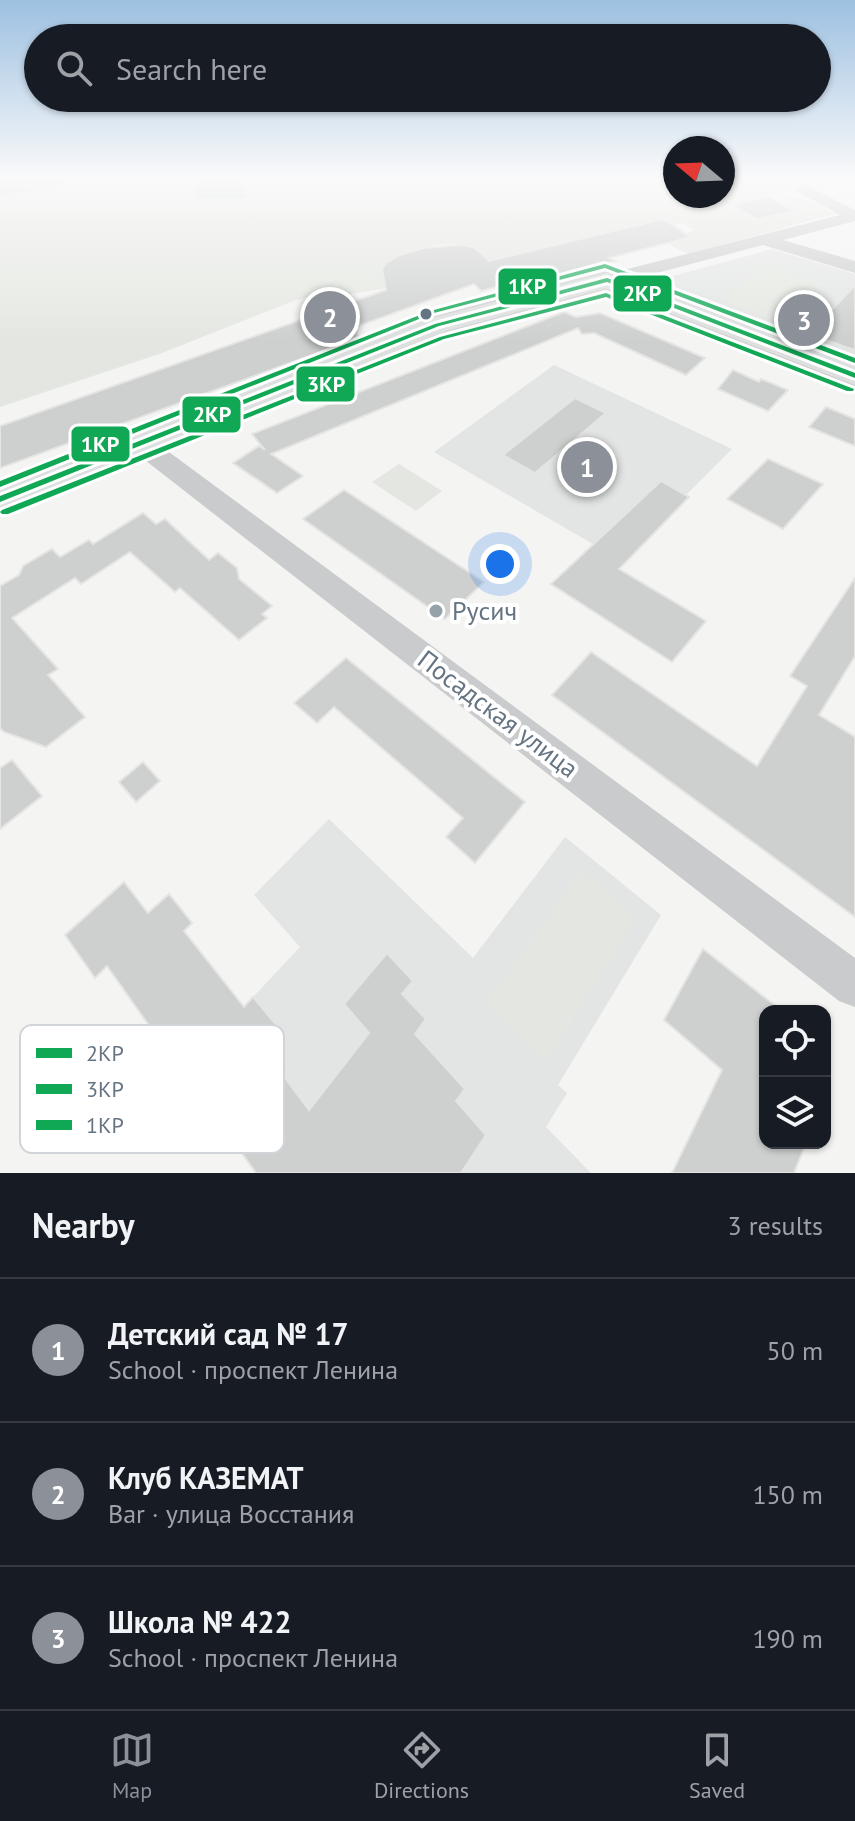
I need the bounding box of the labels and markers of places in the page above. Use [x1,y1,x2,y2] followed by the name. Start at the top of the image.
[304,287,356,347] pin: 2
[778,290,830,350] pin: 3
[418,306,434,322] unlabelled marker
[561,437,613,497] pin: 1
[452,594,517,627] place label: Русич
[427,602,445,620] marker: Русич

